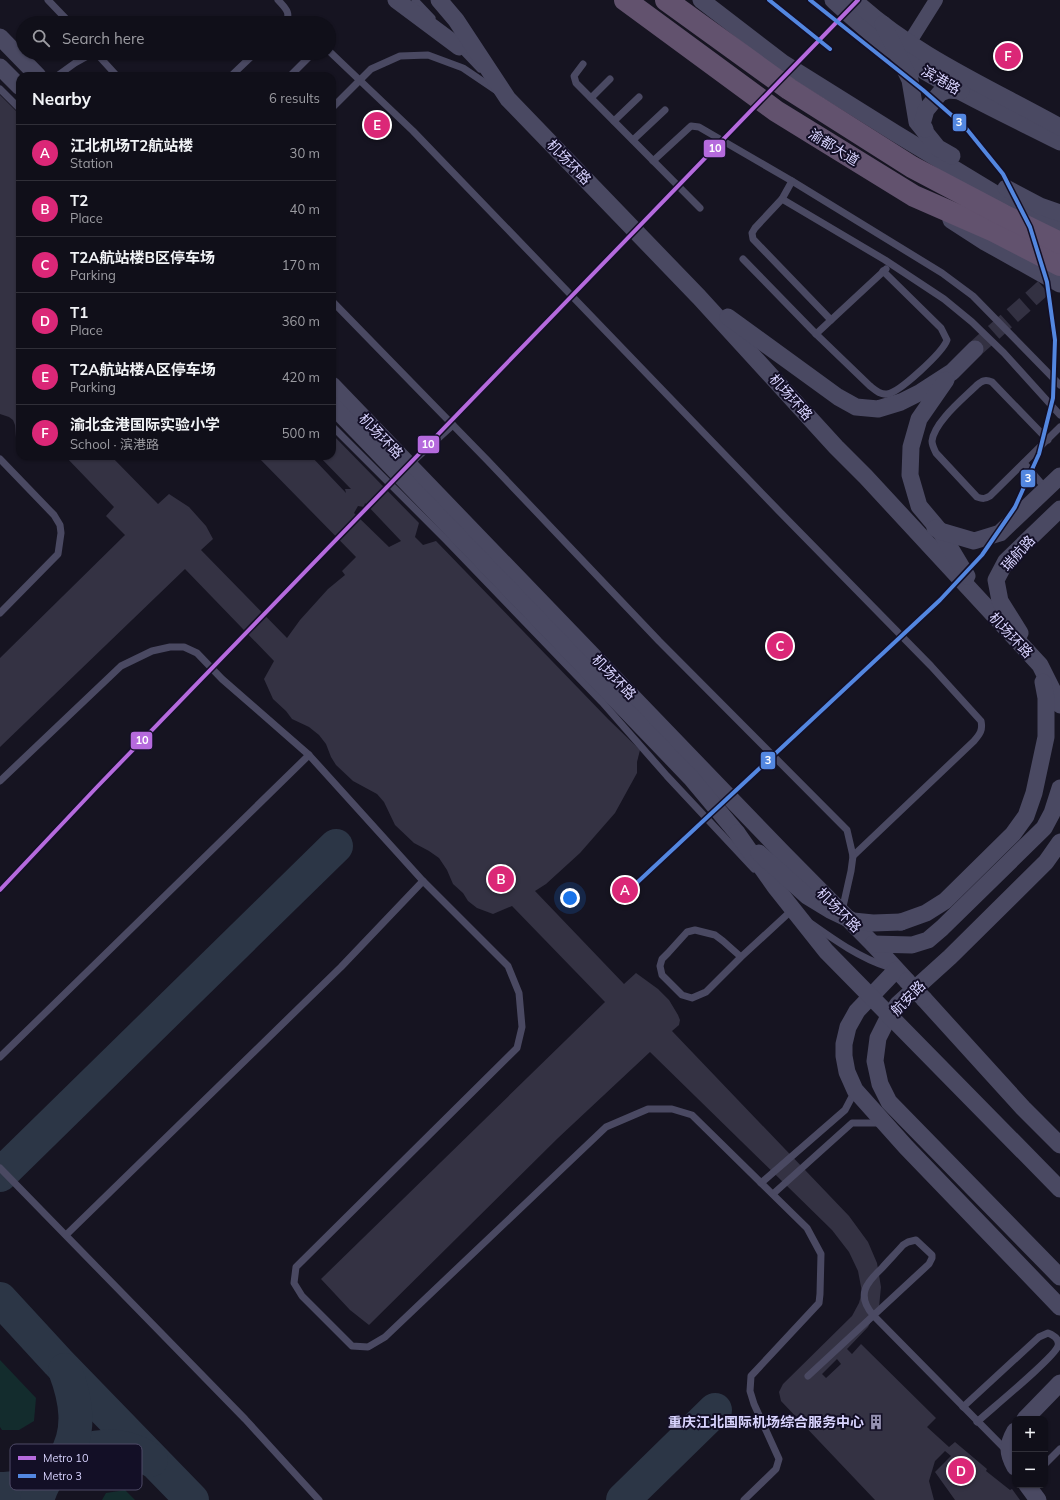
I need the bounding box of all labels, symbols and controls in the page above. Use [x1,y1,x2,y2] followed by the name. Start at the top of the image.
[16,16,336,60] search box
[30,27,52,49] icon: search
[62,29,144,48] text: Search here
[995,41,1021,71] pin: F
[918,62,964,98] street label: 滨港路
[32,88,91,109] text: Nearby
[269,90,320,106] text: 6 results
[364,110,390,140] pin: E
[952,113,967,132] line badge: 3
[956,115,963,129] text: 3
[805,125,863,169] street label: 渝都大道
[70,136,193,155] text: 江北机场T2航站楼
[543,136,595,188] street label: 机场环路
[703,139,726,158] line badge: 10
[708,141,722,155] text: 10
[40,145,50,161] text: A
[290,145,320,161] text: 30 m
[70,155,113,171] text: Station
[70,191,88,210] text: T2
[41,201,49,217] text: B
[290,201,320,217] text: 40 m
[70,210,103,226] text: Place
[70,248,215,267] text: T2A航站楼B区停车场
[41,257,49,273] text: C
[282,257,320,273] text: 170 m
[70,267,116,283] text: Parking
[70,303,88,322] text: T1
[40,313,50,329] text: D
[282,313,320,329] text: 360 m
[70,322,103,338] text: Place
[70,360,216,379] text: T2A航站楼A区停车场
[41,369,49,385] text: E
[282,369,320,385] text: 420 m
[766,370,816,424] street label: 机场环路
[70,379,116,395] text: Parking
[355,410,407,462] street label: 机场环路
[70,415,220,434] text: 渝北金港国际实验小学
[41,425,49,441] text: F
[282,425,320,441] text: 500 m
[417,435,440,454] line badge: 10
[70,436,159,452] text: School · 滨港路
[421,437,435,451] text: 10
[1020,469,1036,488] line badge: 3
[1025,471,1032,485] text: 3
[997,531,1039,575] street label: 瑞航路
[985,608,1037,662] street label: 机场环路
[767,631,793,661] pin: C
[588,651,640,703] street label: 机场环路
[130,731,153,750] line badge: 10
[135,733,149,747] text: 10
[760,751,776,770] line badge: 3
[765,753,772,767] text: 3
[488,864,514,894] pin: B
[612,875,638,905] pin: A
[813,884,865,936] street label: 机场环路
[560,888,580,908] your location
[887,977,929,1019] street label: 航安路
[668,1413,864,1431] place label: 重庆江北国际机场综合服务中心
[867,1413,885,1431] building icon: 重庆江北国际机场综合服务中心
[1012,1416,1048,1488] map controls
[1012,1416,1048,1452] button: +
[10,1444,142,1490] legend
[43,1451,89,1465] text: Metro 10
[1012,1452,1048,1488] button: −
[948,1456,974,1486] pin: D
[43,1469,82,1483] text: Metro 3

